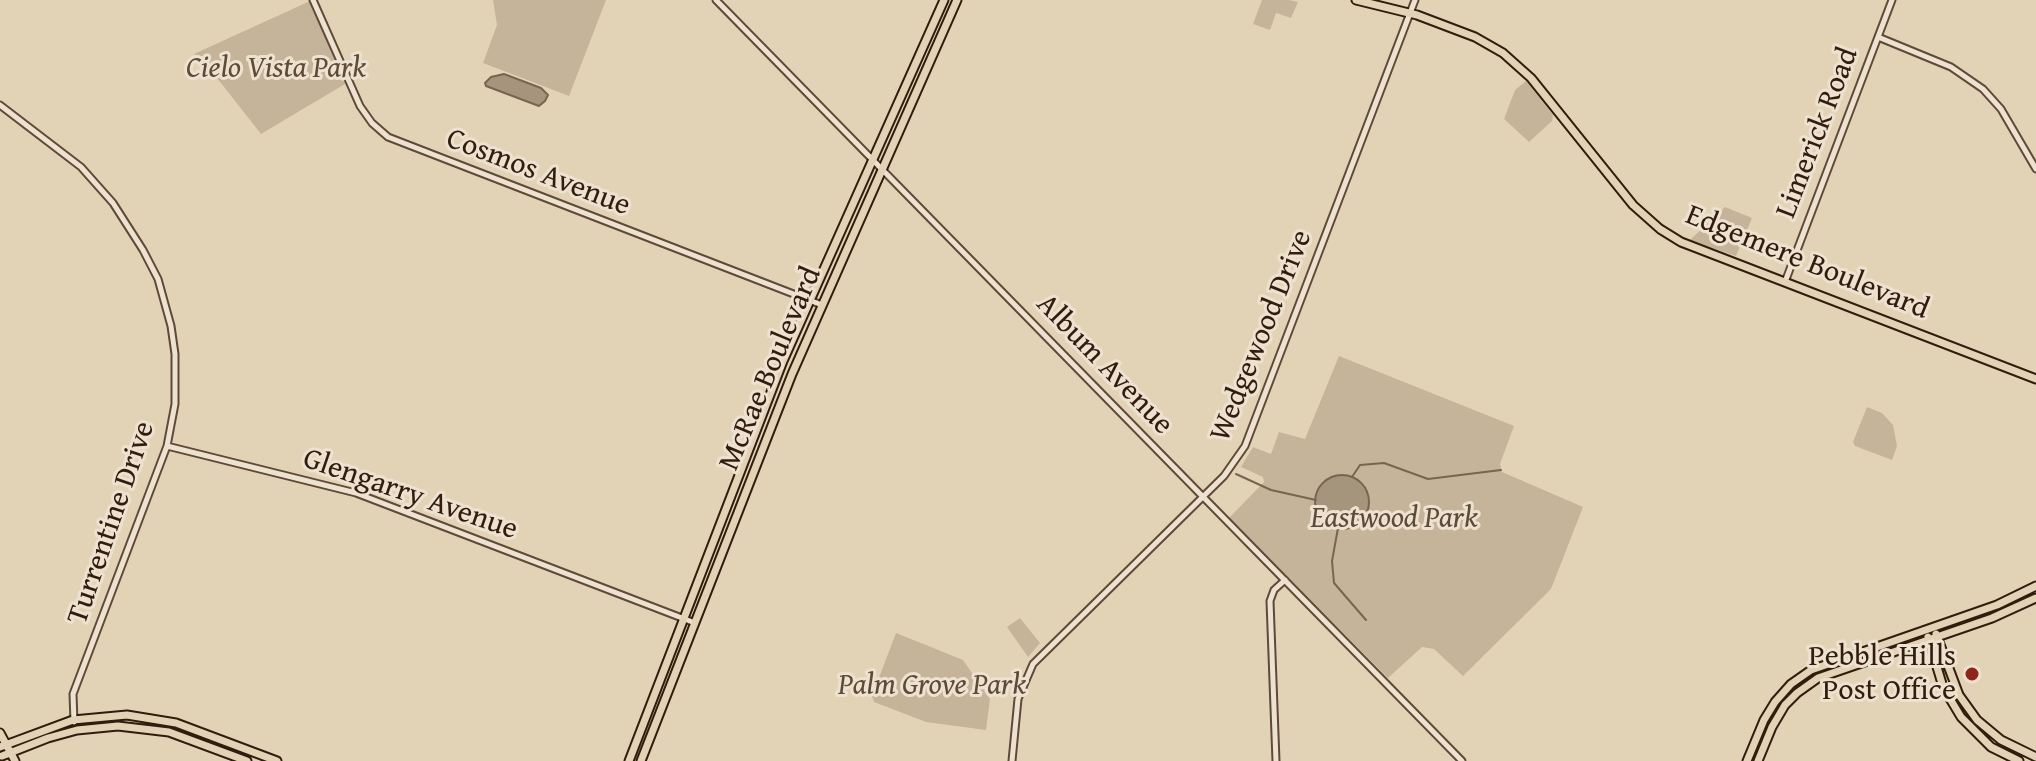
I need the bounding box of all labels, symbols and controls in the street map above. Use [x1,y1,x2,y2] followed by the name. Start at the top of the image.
[1769,43,1867,223] street label: Limerick Road
[186,51,366,87] park label: Cielo Vista Park
[441,121,635,225] street label: Cosmos Avenue
[1680,198,1934,328] street label: Edgemere Boulevard
[1203,225,1321,447] street label: Wedgewood Drive
[712,262,830,476] street label: McRae Boulevard
[1028,287,1180,443] street label: Album Avenue
[60,417,164,629] street label: Turrentine Drive
[298,441,522,549] street label: Glengarry Avenue
[1310,501,1478,537] park label: Eastwood Park
[1809,639,1956,710] place label: Pebble Hills Post Office
[1963,665,1981,683] marker: Pebble Hills Post Office
[838,668,1026,704] park label: Palm Grove Park

